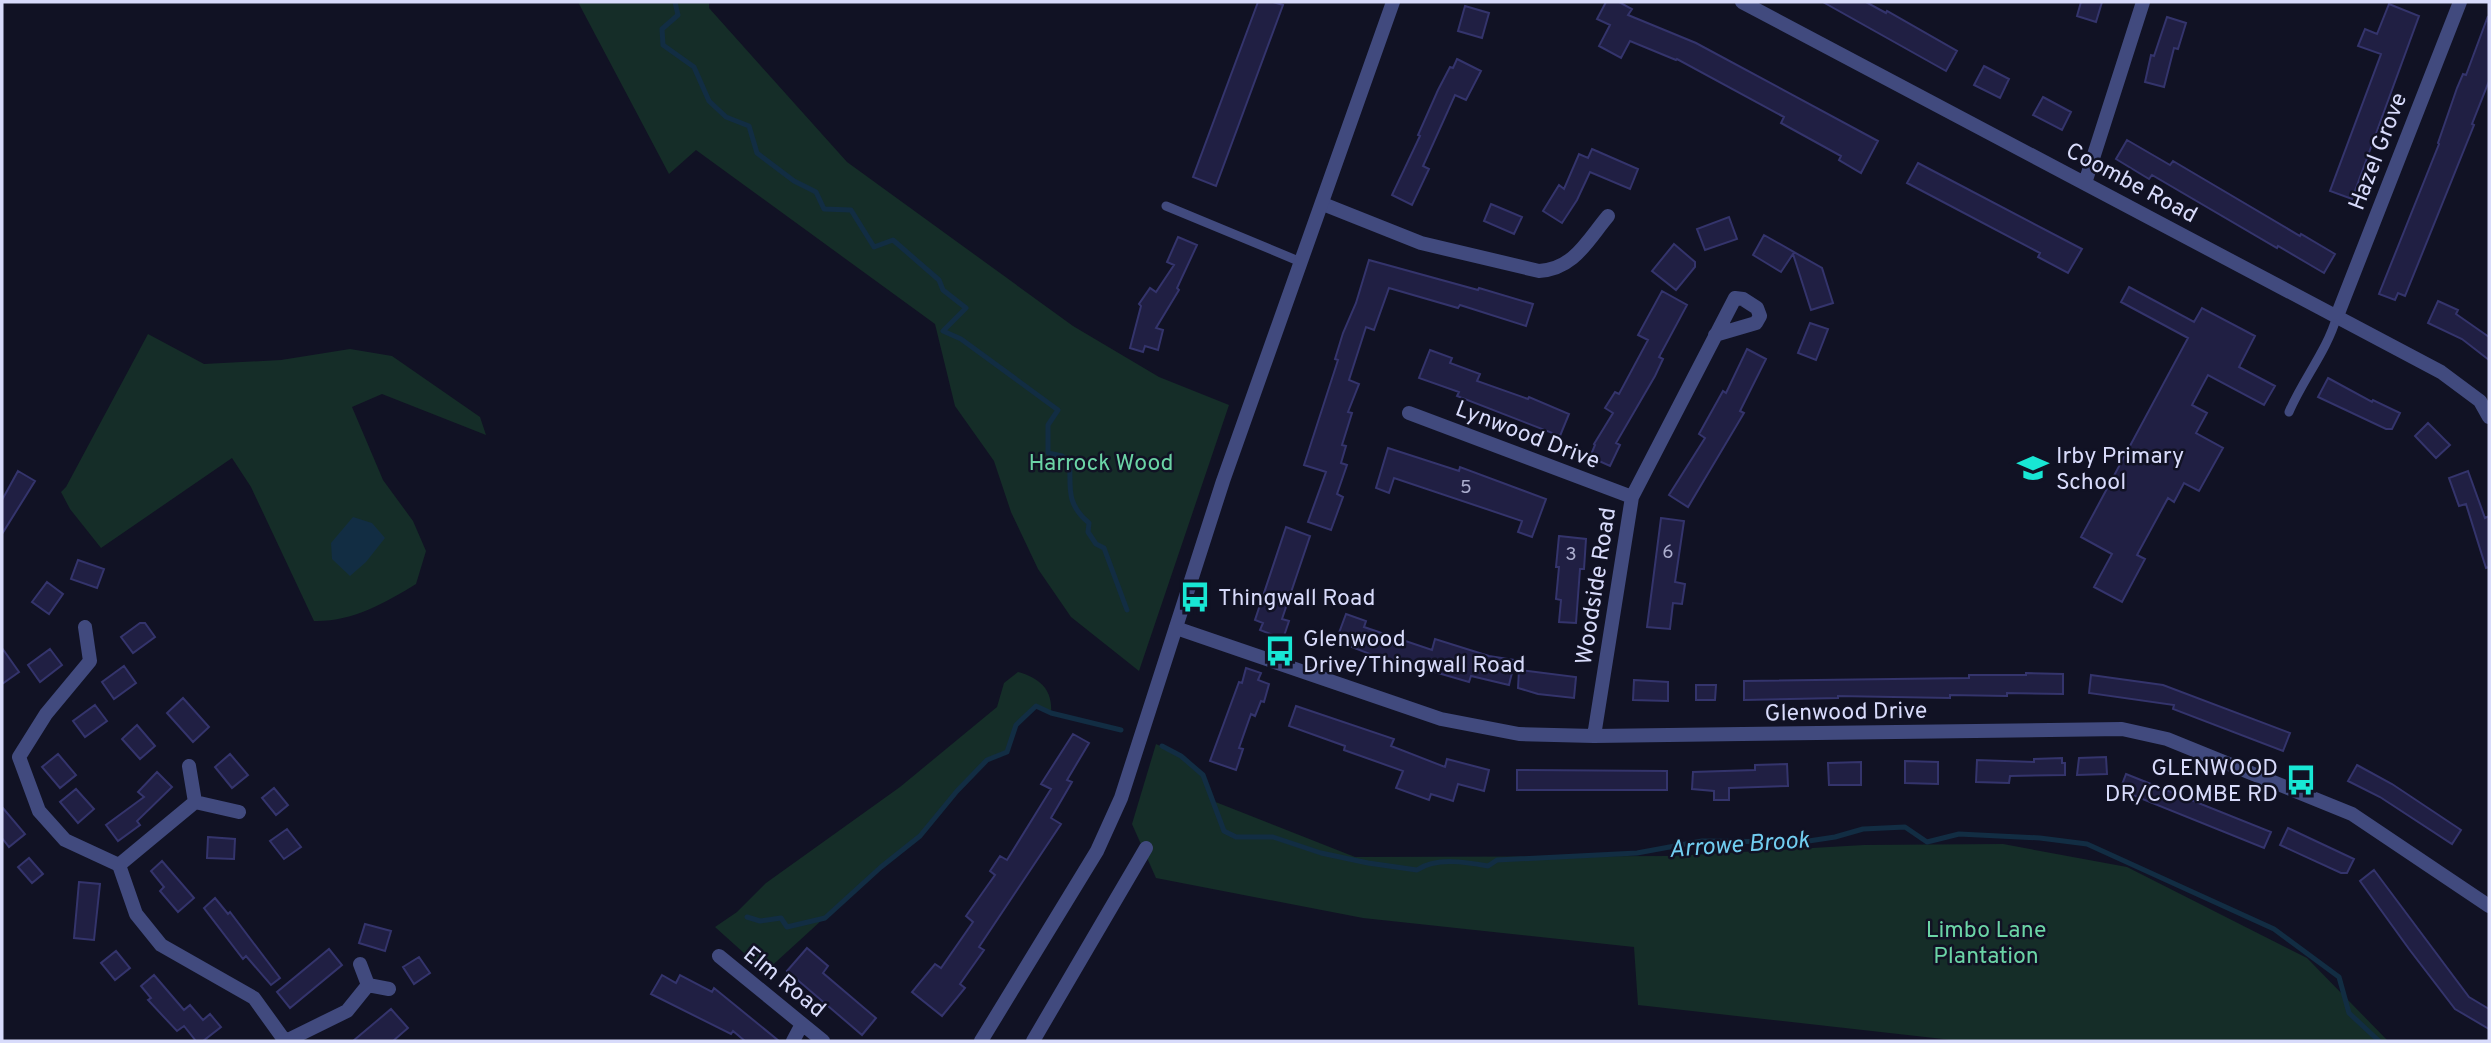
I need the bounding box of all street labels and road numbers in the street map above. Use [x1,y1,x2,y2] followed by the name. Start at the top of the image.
[2344,89,2415,215] street label: Hazel Grove
[2060,137,2202,231] street label: Coombe Road
[1451,395,1603,477] street label: Lynwood Drive
[1571,506,1624,667] street label: Woodside Road
[1764,698,1928,729] street label: Glenwood Drive
[736,941,831,1025] street label: Elm Road

